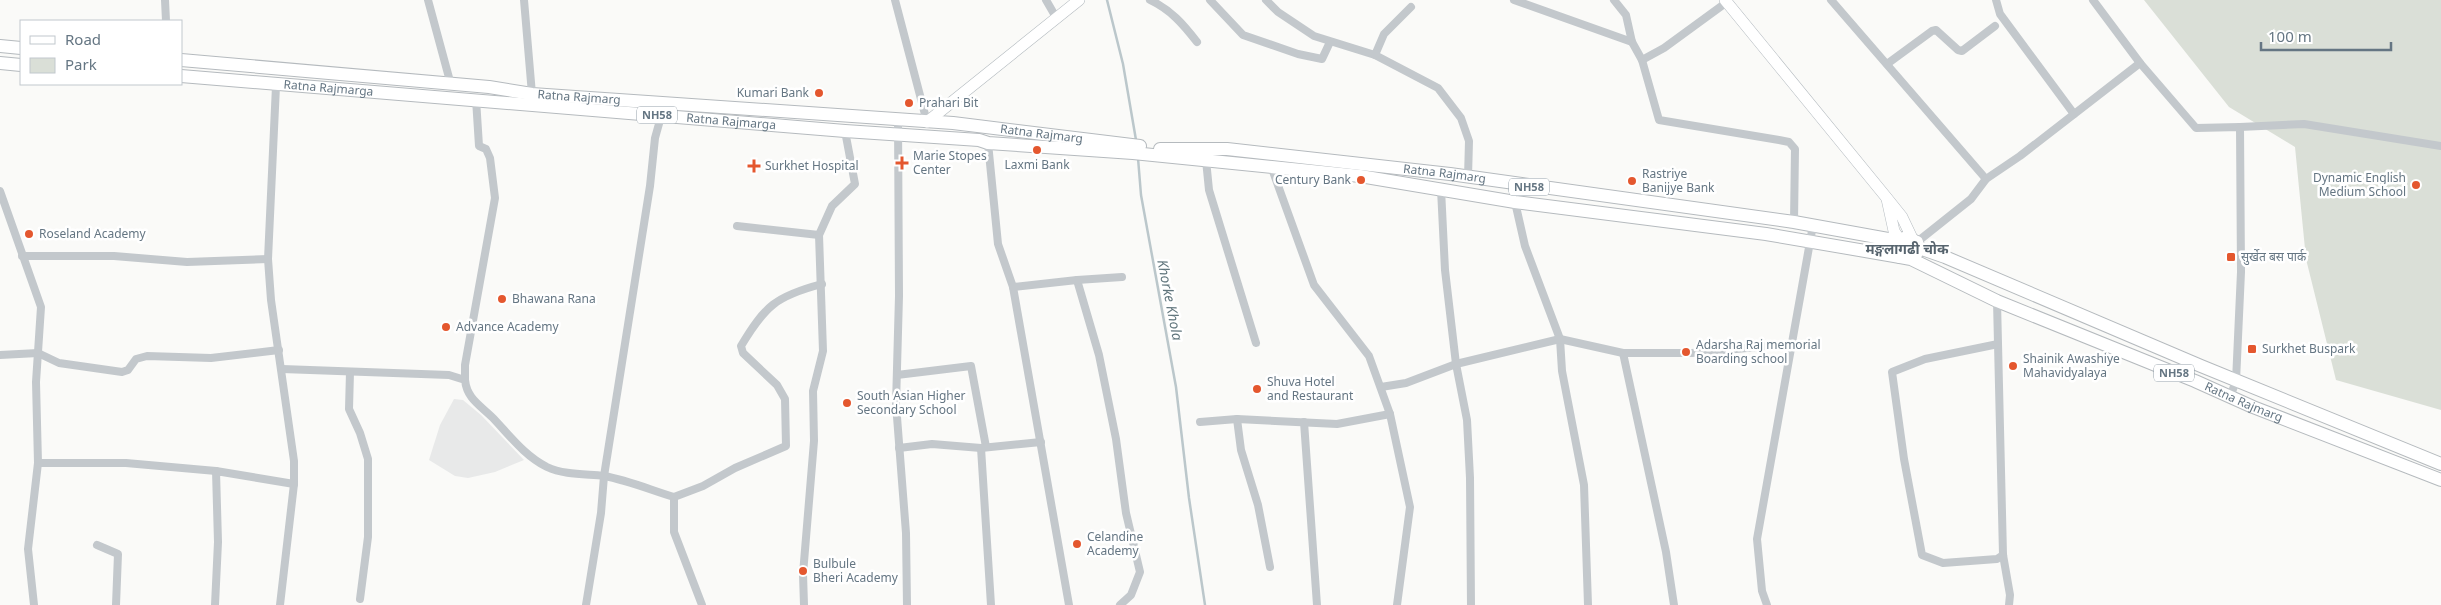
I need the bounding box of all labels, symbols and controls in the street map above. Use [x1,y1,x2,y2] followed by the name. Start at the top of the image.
[20,20,182,85] legend
[2261,20,2391,52] scale bar
[2268,26,2312,46] text: 100 m
[65,29,101,49] text: Road
[65,54,97,74] text: Park
[283,76,374,100] street label: Ratna Rajmarga
[737,84,810,101] place label: Kumari Bank
[537,85,621,108] street label: Ratna Rajmarg
[813,87,825,99] marker: Kumari Bank
[919,94,979,111] place label: Prahari Bit
[903,97,915,109] marker: Prahari Bit
[637,106,677,124] road number: NH58
[686,109,777,133] street label: Ratna Rajmarga
[999,120,1084,147] street label: Ratna Rajmarg
[1031,144,1043,156] marker: Laxmi Bank
[913,147,987,178] place label: Marie Stopes Center
[895,156,909,170] marker: Marie Stopes Center
[1004,156,1070,173] place label: Laxmi Bank
[765,157,859,174] place label: Surkhet Hospital
[747,159,761,173] marker: Surkhet Hospital
[1402,160,1487,187] street label: Ratna Rajmarg
[1642,165,1715,196] place label: Rastriye Banijye Bank
[2313,169,2406,200] place label: Dynamic English Medium School
[1275,171,1352,188] place label: Century Bank
[1355,174,1367,186] marker: Century Bank
[1626,175,1638,187] marker: Rastriye Banijye Bank
[1509,178,1549,196] road number: NH58
[2410,179,2422,191] marker: Dynamic English Medium School
[39,225,147,242] place label: Roseland Academy
[23,228,35,240] marker: Roseland Academy
[1865,239,1949,258] district label: मङ्गलागढी चोक
[2241,248,2307,265] place label: सुर्खेत बस पार्क
[2225,251,2237,263] marker: सुर्खेत बस पार्क
[1153,258,1188,342] water label: Khorke Khola
[512,290,596,307] place label: Bhawana Rana
[496,293,508,305] marker: Bhawana Rana
[456,318,559,335] place label: Advance Academy
[440,321,452,333] marker: Advance Academy
[1696,336,1821,367] place label: Adarsha Raj memorial Boarding school
[2262,340,2356,357] place label: Surkhet Buspark
[2246,343,2258,355] marker: Surkhet Buspark
[1680,346,1692,358] marker: Adarsha Raj memorial Boarding school
[2023,350,2120,381] place label: Shainik Awashiye Mahavidyalaya
[2007,360,2019,372] marker: Shainik Awashiye Mahavidyalaya
[2154,364,2194,382] road number: NH58
[1267,373,1354,404] place label: Shuva Hotel and Restaurant
[2202,377,2285,426] street label: Ratna Rajmarg
[1251,383,1263,395] marker: Shuva Hotel and Restaurant
[857,387,965,418] place label: South Asian Higher Secondary School
[841,397,853,409] marker: South Asian Higher Secondary School
[1087,528,1143,559] place label: Celandine Academy
[1071,538,1083,550] marker: Celandine Academy
[813,555,899,586] place label: Bulbule Bheri Academy
[797,565,809,577] marker: Bulbule Bheri Academy

